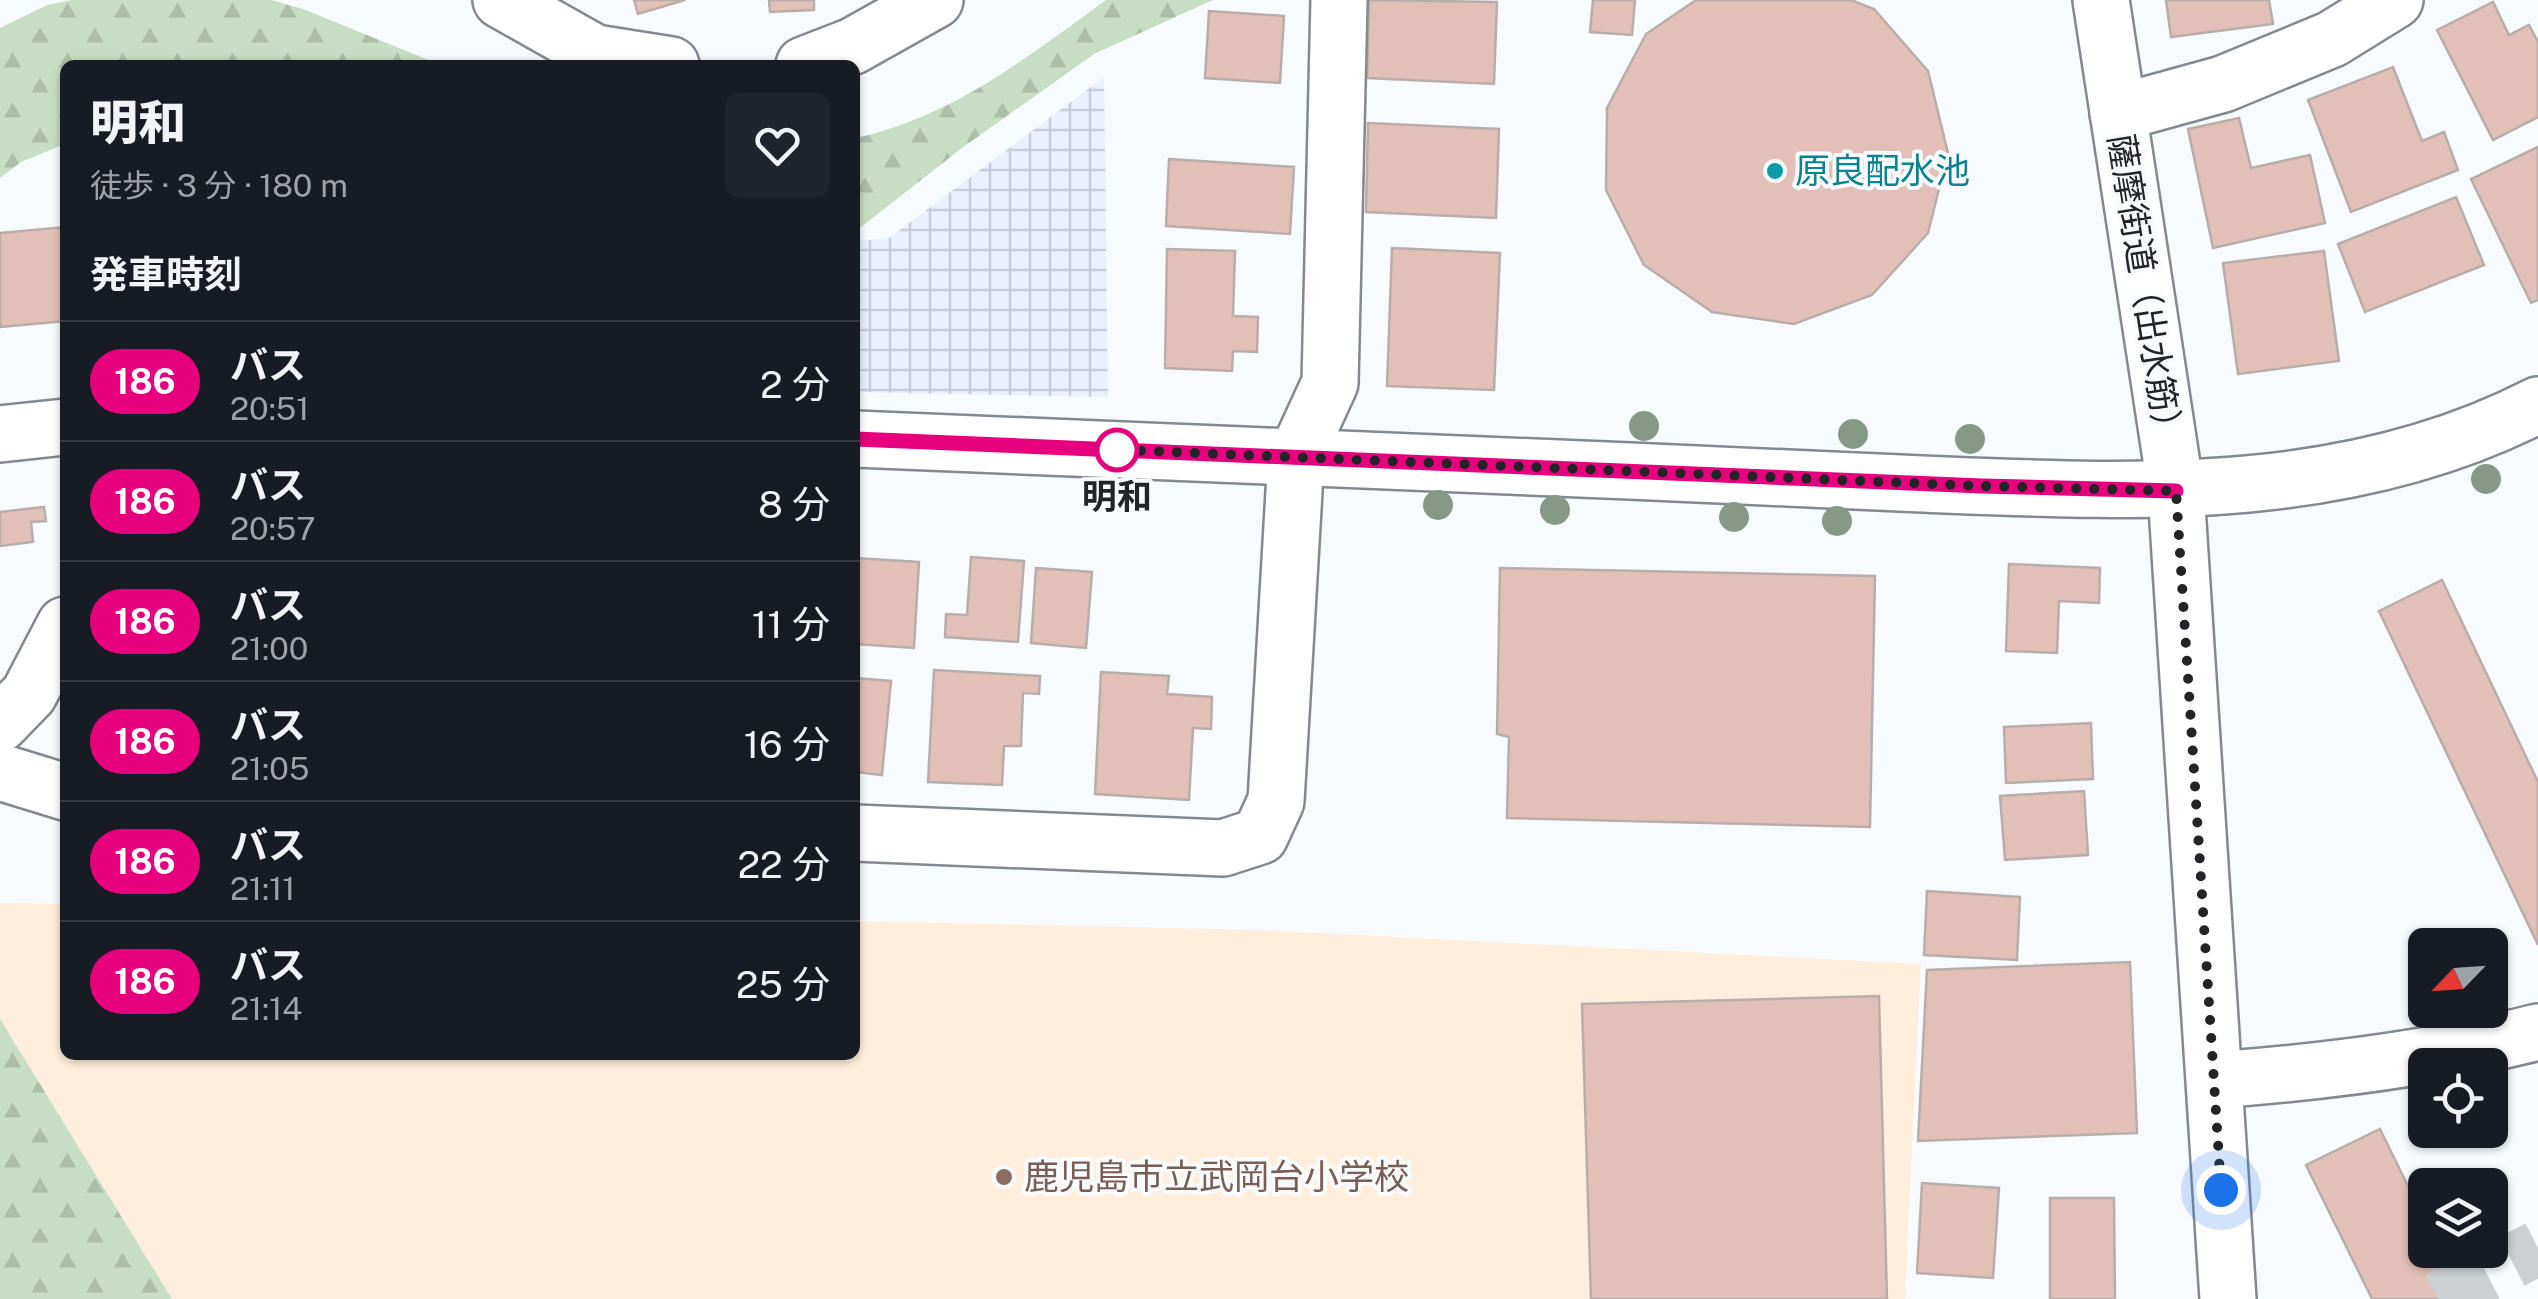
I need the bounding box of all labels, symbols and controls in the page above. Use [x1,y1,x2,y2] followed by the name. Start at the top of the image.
[725,93,830,198] button: heart
[90,94,186,151] text: 明和
[2101,131,2190,449] street label: 薩摩街道（出水筋）
[1795,150,1970,191] place label: 原良配水池
[1764,160,1786,182] marker: 原良配水池
[90,167,348,204] text: 徒歩 · 3 分 · 180 m
[90,252,242,297] text: 発車時刻
[230,343,306,388] text: バス
[114,361,176,402] text: 186
[760,362,830,407] text: 2 分
[230,390,309,427] text: 20:51
[1096,429,1138,471] marker: 明和
[230,463,306,508] text: バス
[1082,476,1152,517] place label: 明和
[114,481,176,522] text: 186
[758,482,830,527] text: 8 分
[230,510,316,547] text: 20:57
[230,583,306,628] text: バス
[114,601,176,642] text: 186
[752,602,830,647] text: 11 分
[230,630,308,667] text: 21:00
[230,703,306,748] text: バス
[114,721,176,762] text: 186
[744,722,830,767] text: 16 分
[230,750,309,787] text: 21:05
[230,823,306,868] text: バス
[114,841,176,882] text: 186
[737,842,830,887] text: 22 分
[230,870,295,907] text: 21:11
[2408,928,2508,1028] north arrow
[2408,928,2508,1268] map controls
[230,943,306,988] text: バス
[114,961,176,1002] text: 186
[736,962,830,1007] text: 25 分
[230,990,302,1027] text: 21:14
[2408,1048,2508,1148] button: locate
[1024,1156,1409,1197] place label: 鹿児島市立武岡台小学校
[2196,1165,2246,1215] your location
[993,1166,1015,1188] marker: 鹿児島市立武岡台小学校
[2408,1168,2508,1268] button: layers

